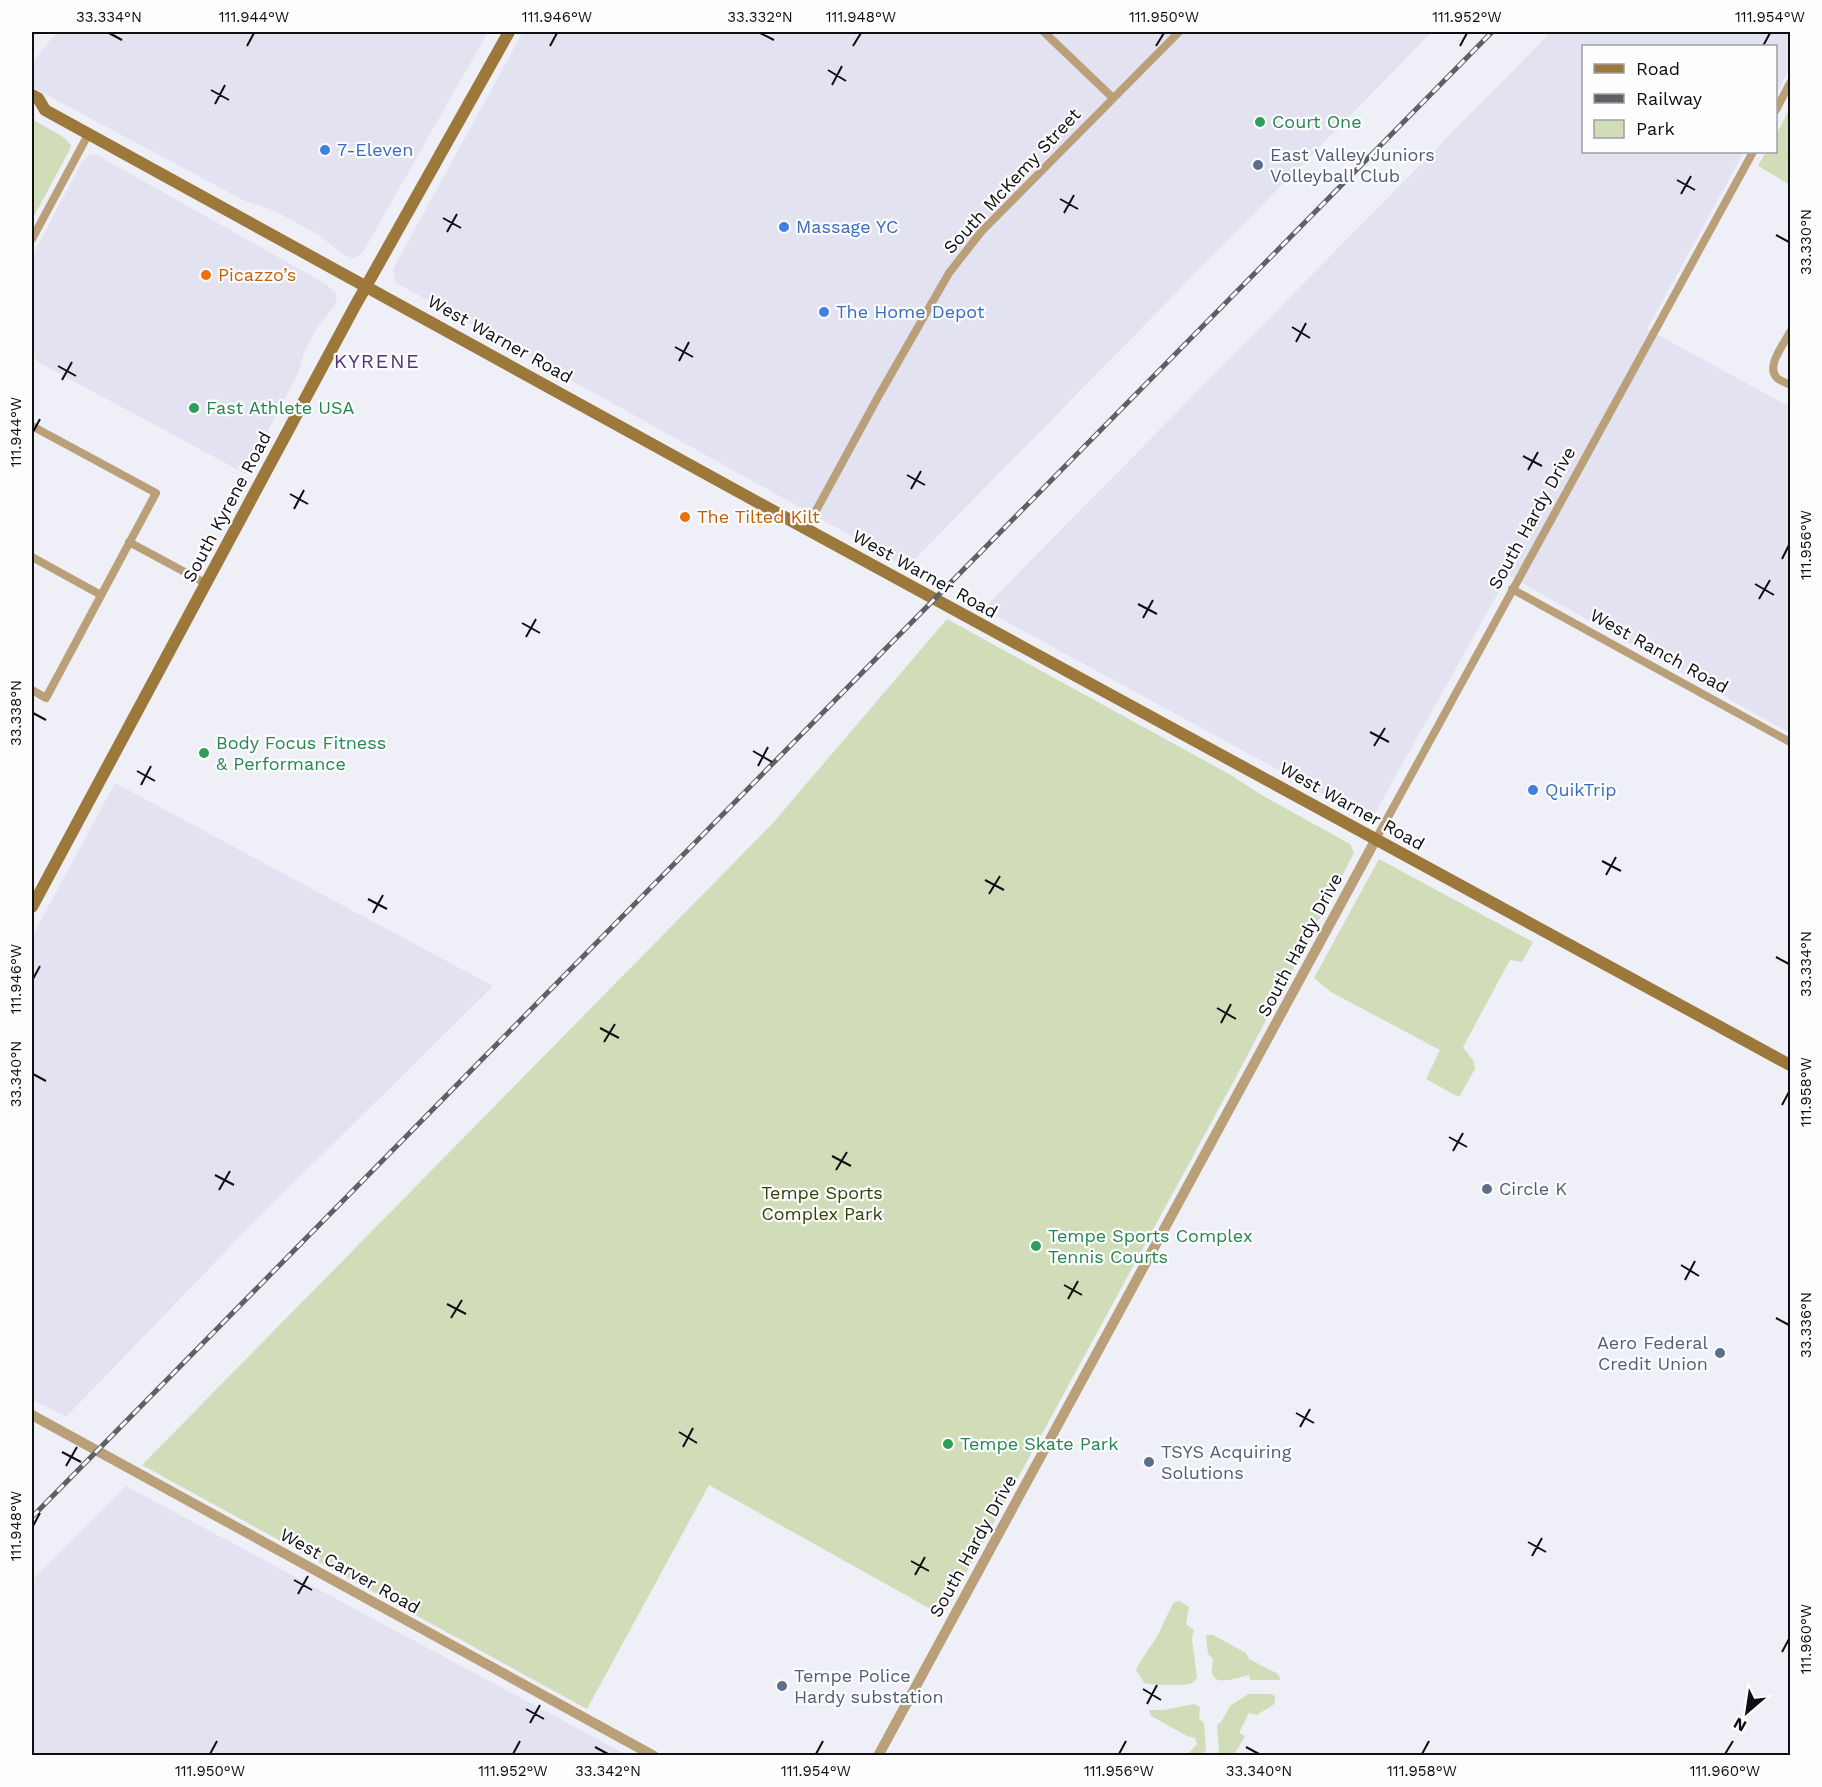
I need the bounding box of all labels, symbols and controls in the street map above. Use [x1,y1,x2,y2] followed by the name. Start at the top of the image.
[76,8,142,26] text: 33.334°N
[219,8,289,26] text: 111.944°W
[522,8,592,26] text: 111.946°W
[727,8,793,26] text: 33.332°N
[826,8,896,26] text: 111.948°W
[1129,8,1199,26] text: 111.950°W
[1432,8,1502,26] text: 111.952°W
[1735,8,1805,26] text: 111.954°W
[1582,45,1777,153] legend
[1636,58,1680,79] text: Road
[1636,88,1703,109] text: Railway
[939,103,1085,258] street label: South McKemy Street
[1272,111,1362,132] place label: Court One
[1253,115,1267,129] marker: Court One
[1636,118,1675,139] text: Park
[337,139,413,160] place label: 7-Eleven
[318,143,332,157] marker: 7-Eleven
[1270,144,1435,186] place label: East Valley Juniors Volleyball Club
[1251,158,1265,172] marker: East Valley Juniors Volleyball Club
[1797,209,1815,275] text: 33.330°N
[796,216,898,237] place label: Massage YC
[777,220,791,234] marker: Massage YC
[218,264,296,285] place label: Picazzo’s
[199,268,213,282] marker: Picazzo’s
[424,290,576,387] street label: West Warner Road
[836,301,985,322] place label: The Home Depot
[817,305,831,319] marker: The Home Depot
[334,349,420,373] district label: KYRENE
[7,397,25,467] text: 111.944°W
[206,397,354,418] place label: Fast Athlete USA
[187,401,201,415] marker: Fast Athlete USA
[178,428,275,586] street label: South Kyrene Road
[1484,443,1579,593] street label: South Hardy Drive
[697,506,820,527] place label: The Tilted Kilt
[678,510,692,524] marker: The Tilted Kilt
[1797,510,1815,580] text: 111.956°W
[849,525,1001,622] street label: West Warner Road
[1586,604,1732,697] street label: West Ranch Road
[7,680,25,746] text: 33.338°N
[216,732,386,774] place label: Body Focus Fitness & Performance
[197,746,211,760] marker: Body Focus Fitness & Performance
[1276,757,1428,854] street label: West Warner Road
[1545,779,1617,800] place label: QuikTrip
[1526,783,1540,797] marker: QuikTrip
[1253,869,1346,1020] street label: South Hardy Drive
[1797,931,1815,997] text: 33.334°N
[7,944,25,1014] text: 111.946°W
[7,1041,25,1107] text: 33.340°N
[1797,1057,1815,1127] text: 111.958°W
[1499,1178,1567,1199] place label: Circle K
[761,1182,883,1224] park label: Tempe Sports Complex Park
[1480,1182,1494,1196] marker: Circle K
[1048,1225,1252,1267] place label: Tempe Sports Complex Tennis Courts
[1029,1239,1043,1253] marker: Tempe Sports Complex Tennis Courts
[1797,1292,1815,1358] text: 33.336°N
[1597,1332,1708,1374] place label: Aero Federal Credit Union
[1713,1346,1727,1360] marker: Aero Federal Credit Union
[960,1433,1118,1454] place label: Tempe Skate Park
[941,1437,955,1451] marker: Tempe Skate Park
[1161,1441,1292,1483] place label: TSYS Acquiring Solutions
[1142,1455,1156,1469] marker: TSYS Acquiring Solutions
[925,1471,1020,1621] street label: South Hardy Drive
[7,1491,25,1561] text: 111.948°W
[277,1523,424,1618] street label: West Carver Road
[1797,1604,1815,1674] text: 111.960°W
[794,1665,944,1707] place label: Tempe Police Hardy substation
[775,1679,789,1693] marker: Tempe Police Hardy substation
[1717,1682,1777,1742] north arrow
[1730,1713,1750,1736] text: N
[175,1762,245,1780] text: 111.950°W
[478,1762,548,1780] text: 111.952°W
[575,1762,641,1780] text: 33.342°N
[781,1762,851,1780] text: 111.954°W
[1084,1762,1154,1780] text: 111.956°W
[1226,1762,1292,1780] text: 33.340°N
[1387,1762,1457,1780] text: 111.958°W
[1690,1762,1760,1780] text: 111.960°W

